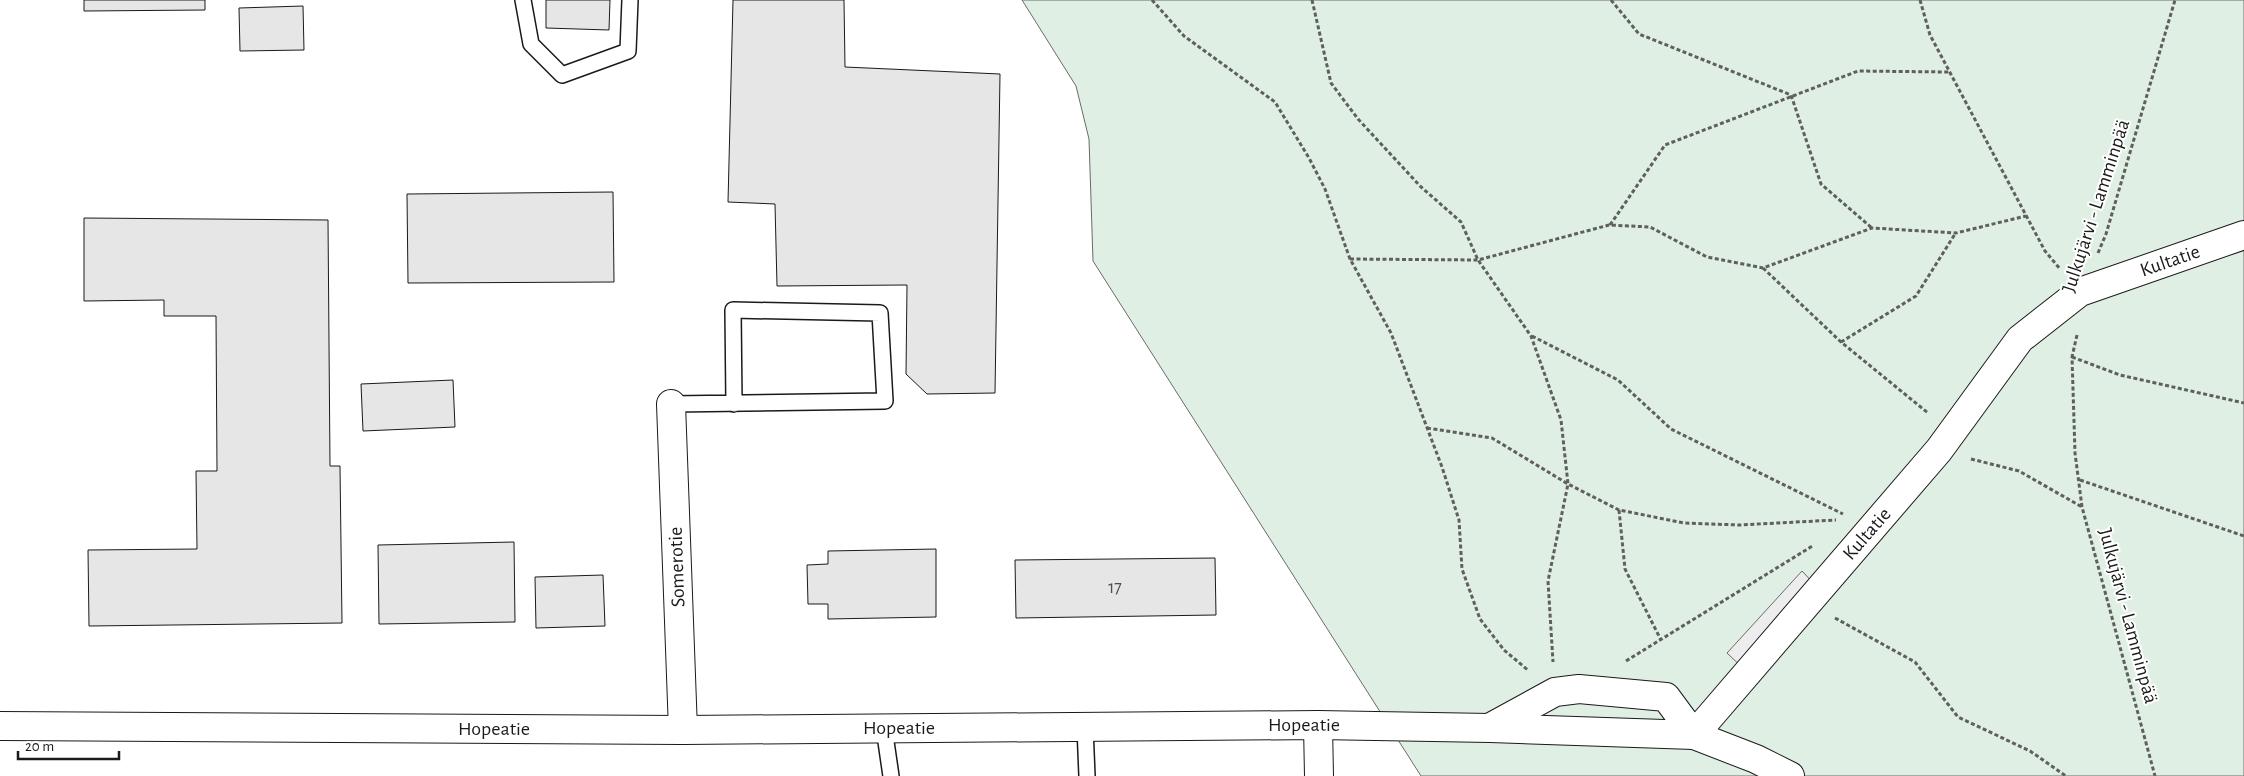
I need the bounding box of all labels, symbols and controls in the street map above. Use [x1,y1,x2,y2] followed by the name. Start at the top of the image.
[2059,117,2133,295] street label: Julkujärvi - Lamminpää
[2138,241,2202,281] street label: Kultatie
[1839,504,1895,564] street label: Kultatie
[666,526,688,608] street label: Somerotie
[2095,526,2161,706] street label: Julkujärvi - Lamminpää
[1108,579,1122,597] house number: 17
[1268,715,1340,735] street label: Hopeatie
[863,718,935,738] street label: Hopeatie
[458,719,530,739] street label: Hopeatie
[18,728,119,760] scale bar
[25,739,54,754] text: 20 m

